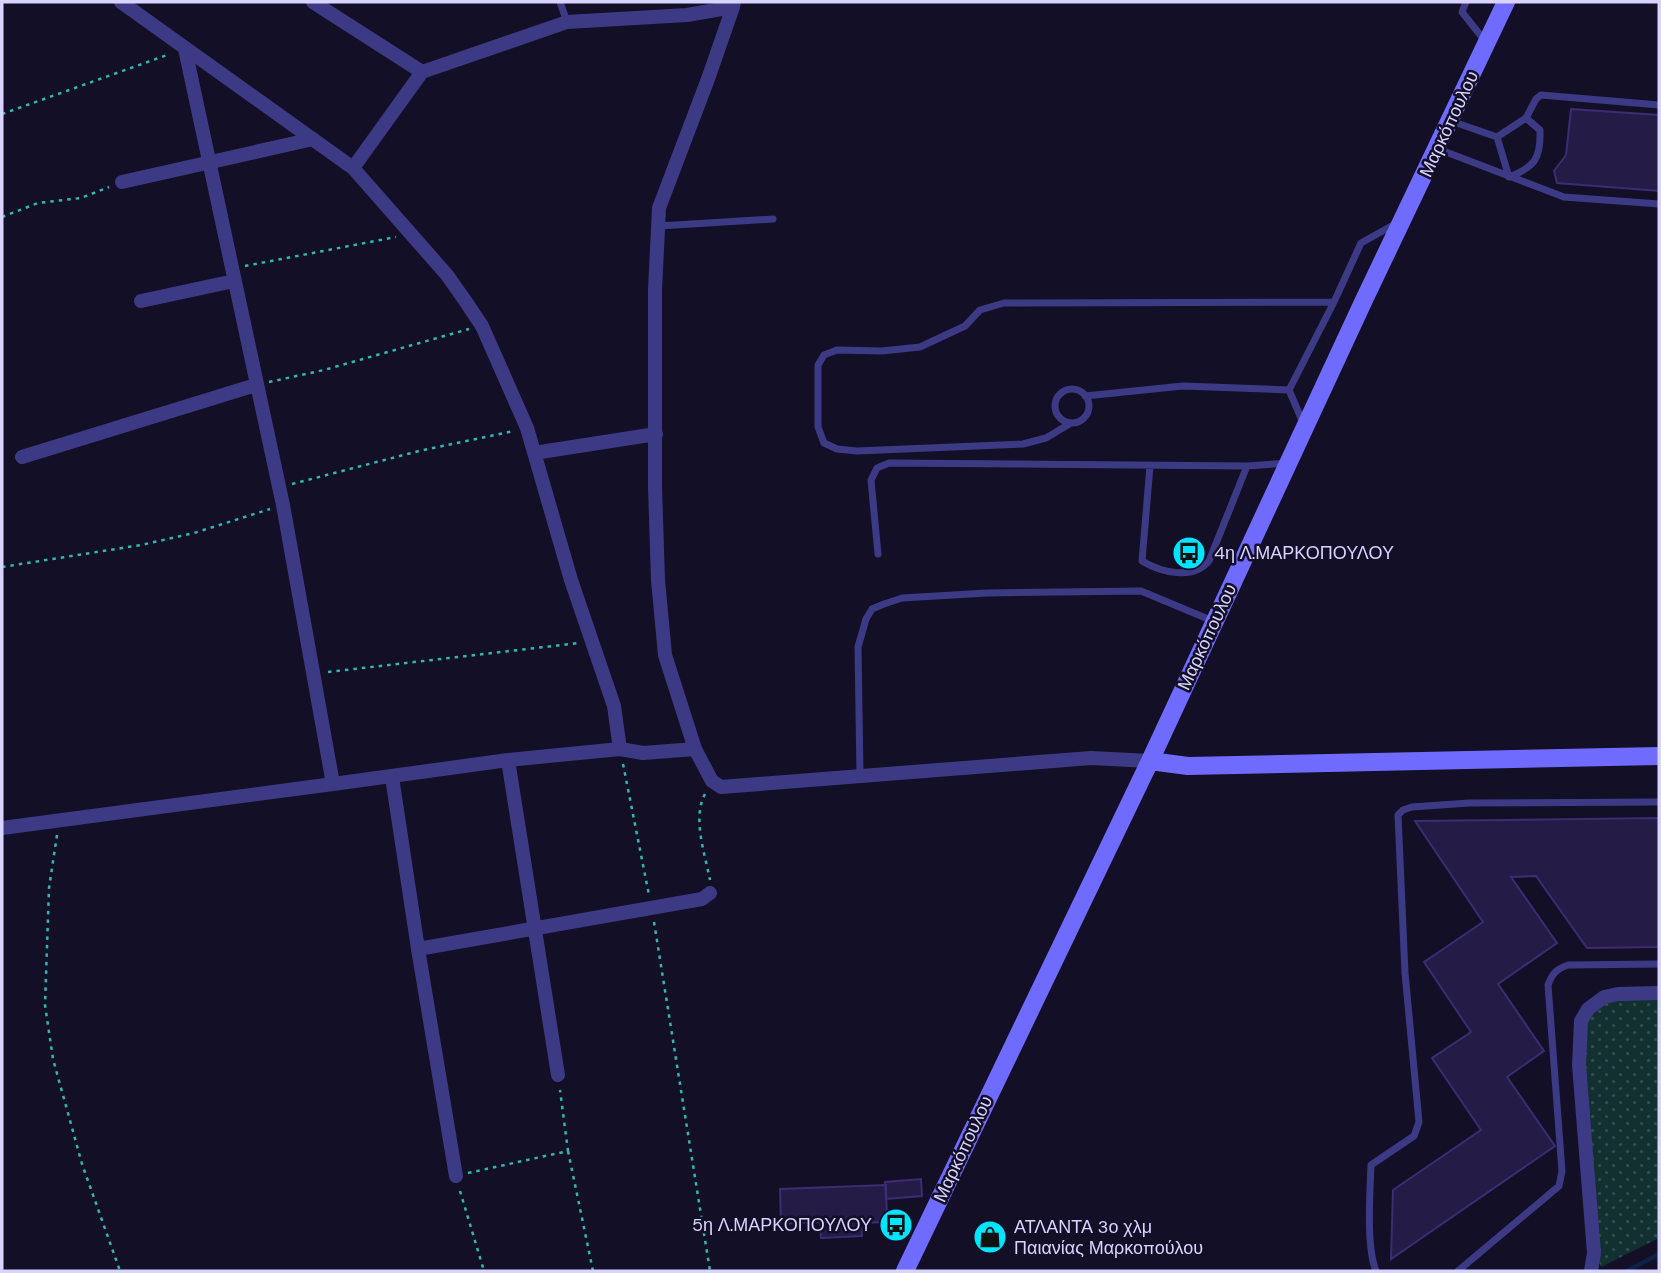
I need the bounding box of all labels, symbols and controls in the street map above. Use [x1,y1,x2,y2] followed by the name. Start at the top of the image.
[1414,67,1484,181] street label: Μαρκόπουλου
[1170,534,1208,572] bus stop icon: 4η Λ.ΜΑΡΚΟΠΟΥΛΟΥ
[1214,541,1394,565] place label: 4η Λ.ΜΑΡΚΟΠΟΥΛΟΥ
[1172,580,1242,694] street label: Μαρκόπουλου
[928,1092,998,1206] street label: Μαρκόπουλου
[877,1206,915,1244] bus stop icon: 5η Λ.ΜΑΡΚΟΠΟΥΛΟΥ
[692,1213,872,1237] place label: 5η Λ.ΜΑΡΚΟΠΟΥΛΟΥ
[1014,1215,1203,1260] place label: ΑΤΛΑΝΤΑ 3ο χλμ Παιανίας Μαρκοπούλου
[971,1218,1009,1256] shop icon: ΑΤΛΑΝΤΑ 3ο χλμ Παιανίας Μαρκοπούλου

